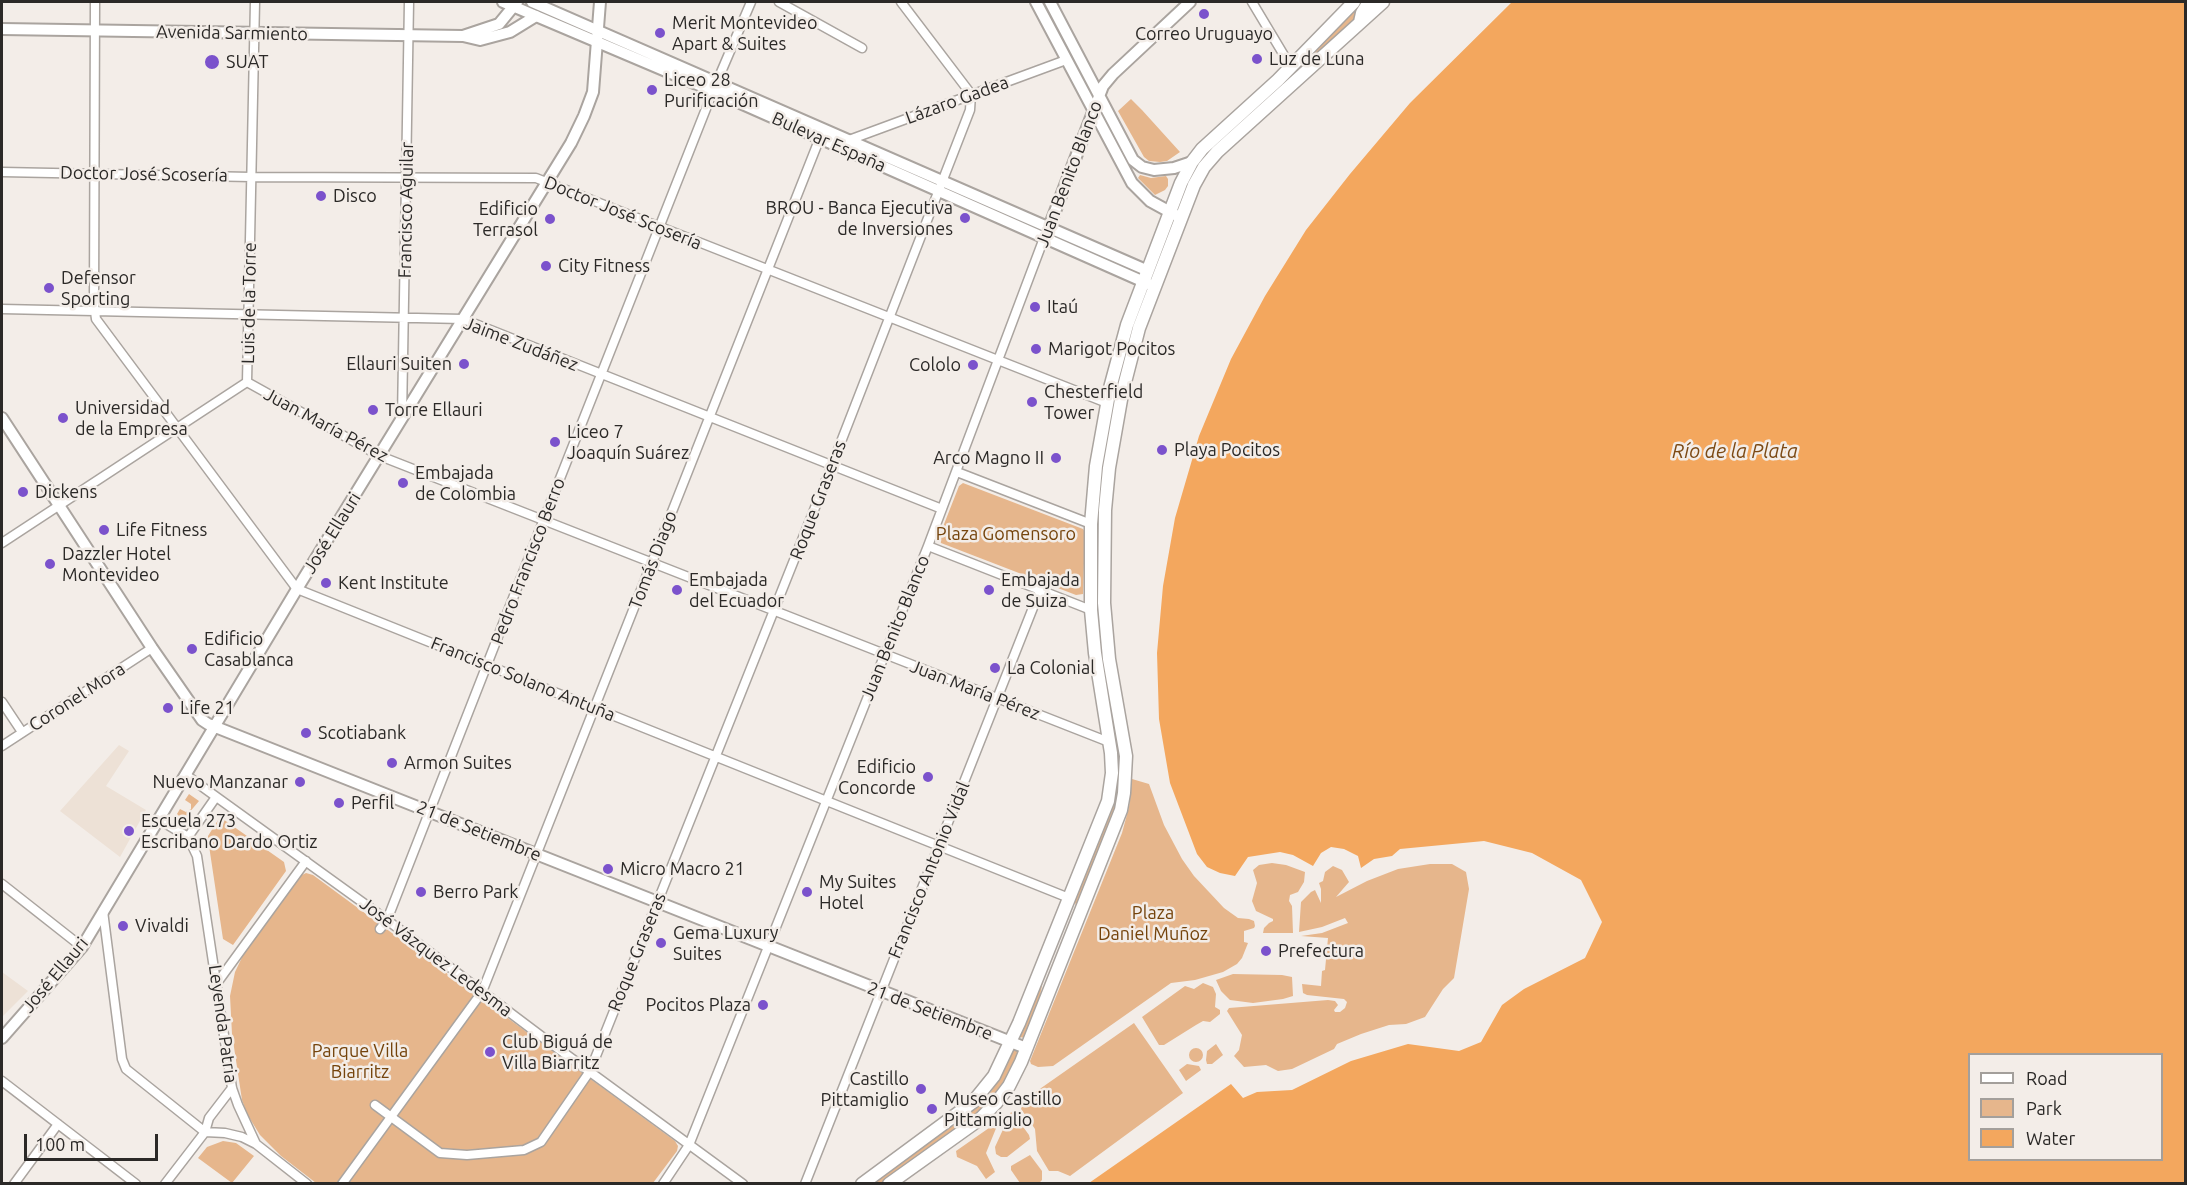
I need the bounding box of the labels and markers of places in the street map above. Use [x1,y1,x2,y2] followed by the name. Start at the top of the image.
[1197,7,1211,21] marker: Correo Uruguayo
[672,12,818,54] place label: Merit Montevideo Apart & Suites
[1135,23,1273,45] place label: Correo Uruguayo
[653,26,667,40] marker: Merit Montevideo Apart & Suites
[1269,48,1364,70] place label: Luz de Luna
[226,51,268,73] place label: SUAT
[1250,52,1264,66] marker: Luz de Luna
[203,53,221,71] marker: SUAT
[664,69,759,112] place label: Liceo 28 Purificación
[645,83,659,97] marker: Liceo 28 Purificación
[333,185,377,207] place label: Disco
[314,189,328,203] marker: Disco
[766,197,953,240] place label: BROU - Banca Ejecutiva de Inversiones
[473,198,538,240] place label: Edificio Terrasol
[958,211,972,225] marker: BROU - Banca Ejecutiva de Inversiones
[543,212,557,226] marker: Edificio Terrasol
[558,255,650,277] place label: City Fitness
[539,259,553,273] marker: City Fitness
[61,267,136,310] place label: Defensor Sporting
[42,281,56,295] marker: Defensor Sporting
[1047,296,1078,318] place label: Itaú
[1028,300,1042,314] marker: Itaú
[1048,338,1175,360] place label: Marigot Pocitos
[1029,342,1043,356] marker: Marigot Pocitos
[346,353,452,375] place label: Ellauri Suiten
[909,354,961,376] place label: Cololo
[457,357,471,371] marker: Ellauri Suiten
[966,358,980,372] marker: Cololo
[1044,381,1143,424] place label: Chesterfield Tower
[1025,395,1039,409] marker: Chesterfield Tower
[75,397,188,440] place label: Universidad de la Empresa
[385,399,483,421] place label: Torre Ellauri
[366,403,380,417] marker: Torre Ellauri
[56,411,70,425] marker: Universidad de la Empresa
[567,421,689,464] place label: Liceo 7 Joaquín Suárez
[548,435,562,449] marker: Liceo 7 Joaquín Suárez
[1174,439,1280,461] place label: Playa Pocitos
[1155,443,1169,457] marker: Playa Pocitos
[933,447,1044,469] place label: Arco Magno II
[1049,451,1063,465] marker: Arco Magno II
[415,462,516,504] place label: Embajada de Colombia
[396,476,410,490] marker: Embajada de Colombia
[35,481,97,503] place label: Dickens
[16,485,30,499] marker: Dickens
[116,519,207,541] place label: Life Fitness
[97,523,111,537] marker: Life Fitness
[62,543,171,586] place label: Dazzler Hotel Montevideo
[43,557,57,571] marker: Dazzler Hotel Montevideo
[689,569,784,612] place label: Embajada del Ecuador
[1001,569,1080,612] place label: Embajada de Suiza
[338,572,449,594] place label: Kent Institute
[319,576,333,590] marker: Kent Institute
[670,583,684,597] marker: Embajada del Ecuador
[982,583,996,597] marker: Embajada de Suiza
[204,628,294,670] place label: Edificio Casablanca
[185,642,199,656] marker: Edificio Casablanca
[1007,657,1095,679] place label: La Colonial
[988,661,1002,675] marker: La Colonial
[180,697,235,719] place label: Life 21
[161,701,175,715] marker: Life 21
[318,722,406,744] place label: Scotiabank
[299,726,313,740] marker: Scotiabank
[404,752,512,774] place label: Armon Suites
[385,756,399,770] marker: Armon Suites
[838,756,916,798] place label: Edificio Concorde
[921,770,935,784] marker: Edificio Concorde
[153,771,288,793] place label: Nuevo Manzanar
[293,775,307,789] marker: Nuevo Manzanar
[351,792,394,814] place label: Perfil
[332,796,346,810] marker: Perfil
[141,810,318,852] place label: Escuela 273 Escribano Dardo Ortiz
[122,824,136,838] marker: Escuela 273 Escribano Dardo Ortiz
[620,858,745,880] place label: Micro Macro 21
[601,862,615,876] marker: Micro Macro 21
[819,871,896,914] place label: My Suites Hotel
[433,881,518,903] place label: Berro Park
[414,885,428,899] marker: Berro Park
[800,885,814,899] marker: My Suites Hotel
[135,915,189,937] place label: Vivaldi
[116,919,130,933] marker: Vivaldi
[673,922,778,964] place label: Gema Luxury Suites
[654,936,668,950] marker: Gema Luxury Suites
[1278,940,1364,962] place label: Prefectura
[1259,944,1273,958] marker: Prefectura
[645,994,751,1016] place label: Pocitos Plaza
[756,998,770,1012] marker: Pocitos Plaza
[502,1031,613,1074] place label: Club Biguá de Villa Biarritz
[483,1045,497,1059] marker: Club Biguá de Villa Biarritz
[821,1068,909,1110] place label: Castillo Pittamiglio
[914,1082,928,1096] marker: Castillo Pittamiglio
[944,1088,1062,1130] place label: Museo Castillo Pittamiglio
[925,1102,939,1116] marker: Museo Castillo Pittamiglio

